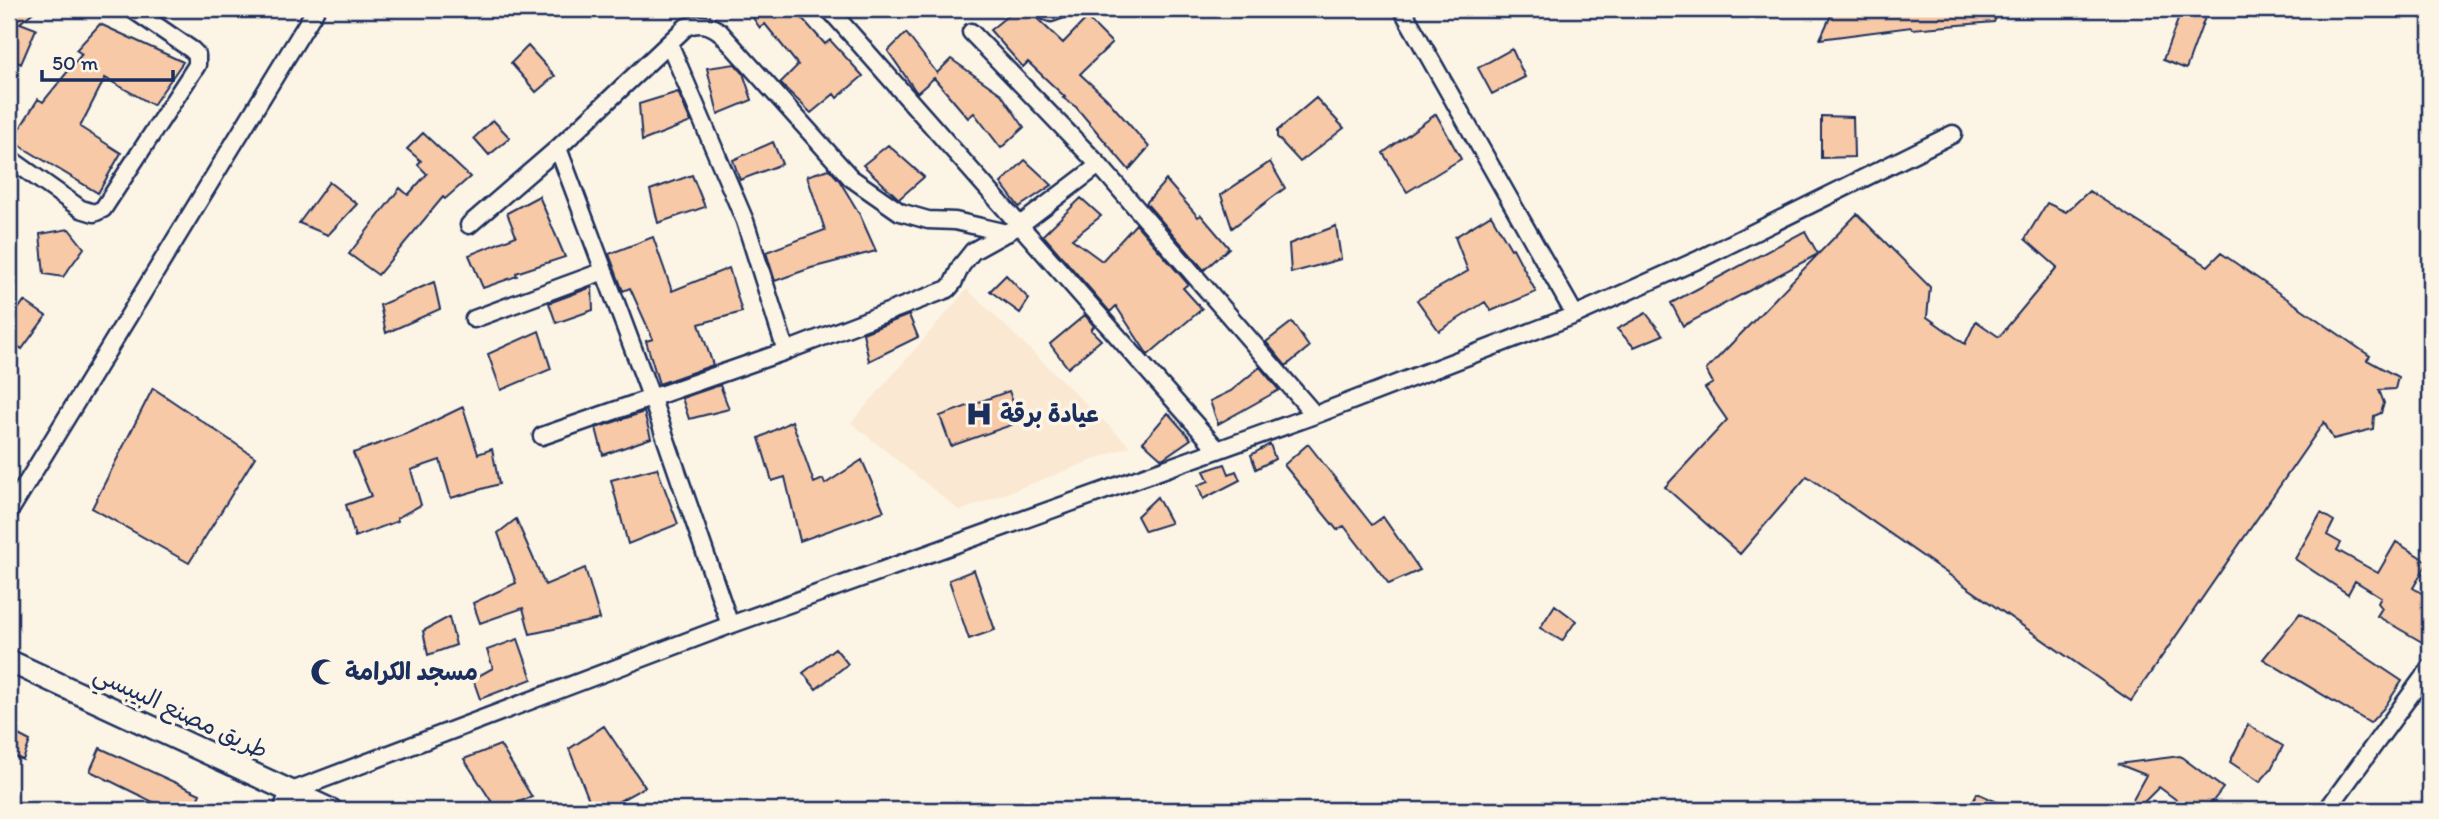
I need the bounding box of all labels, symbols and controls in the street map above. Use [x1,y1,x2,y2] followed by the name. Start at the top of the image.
[42,38,173,82] scale bar
[52,50,99,75] text: 50 m
[964,399,994,429] hospital icon: عيادة برقة
[1000,399,1099,428] place label: عيادة برقة
[309,657,339,687] mosque icon: مسجد الكرامة
[345,657,478,686] place label: مسجد الكرامة
[87,659,273,771] street label: طريق مصنع البيبسي

